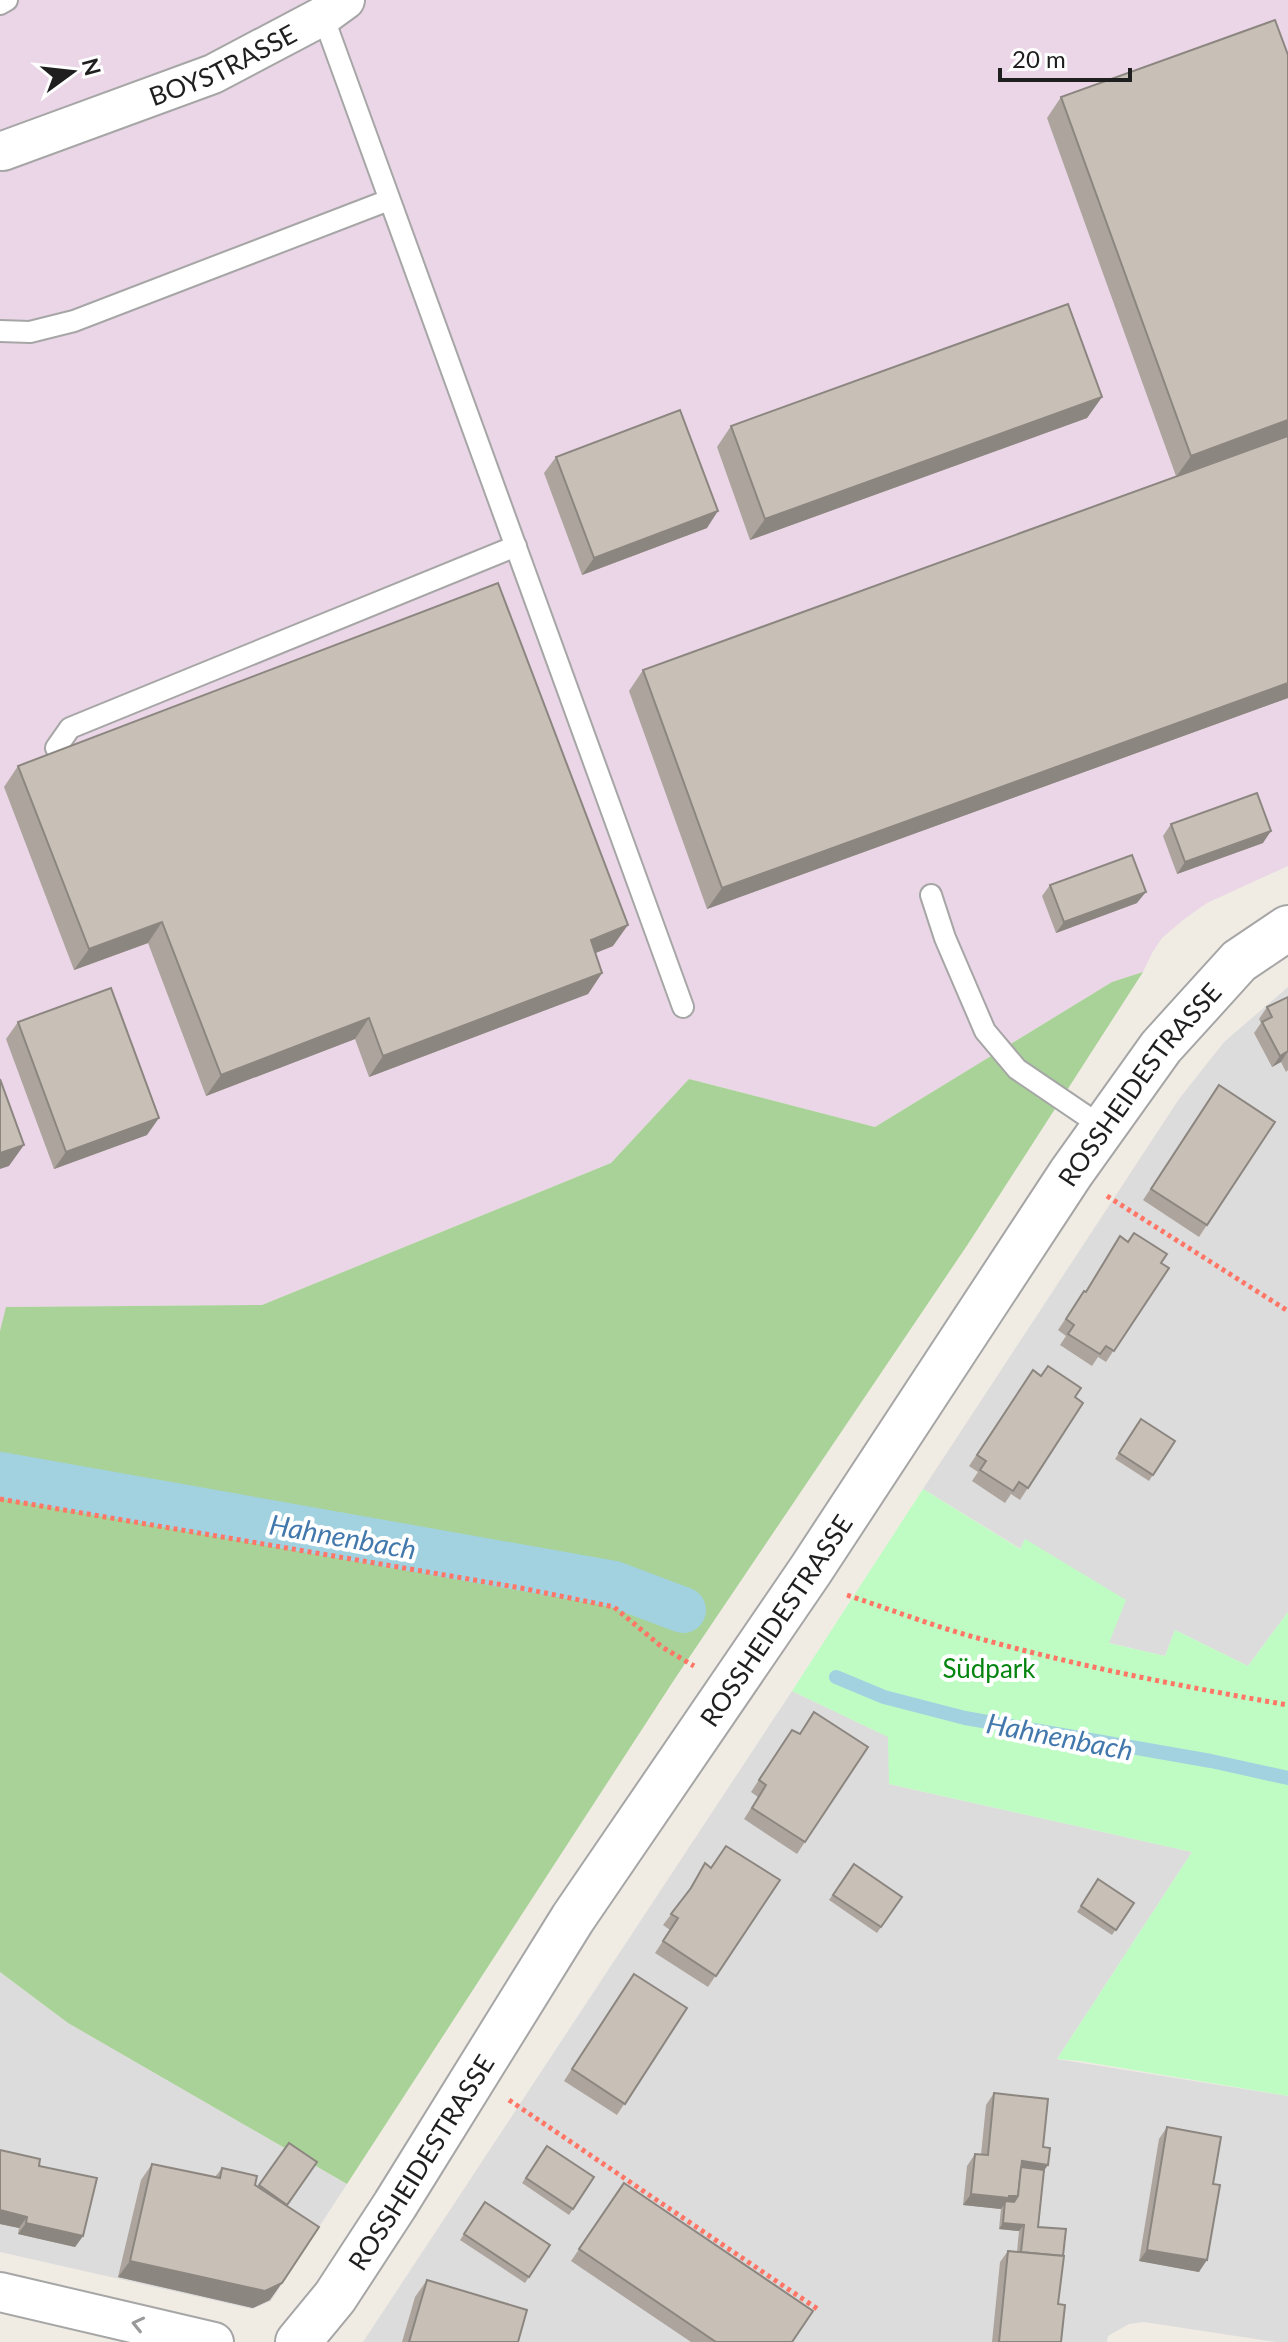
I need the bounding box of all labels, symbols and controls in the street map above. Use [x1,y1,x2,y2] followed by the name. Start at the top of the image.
[144,17,302,112] street label: BOYSTRASSE
[32,32,112,112] north arrow
[1000,32,1130,82] scale bar
[1012,44,1066,73] text: 20 m
[77,55,107,78] text: N
[1051,976,1228,1192] street label: ROSSHEIDESTRASSE
[267,1506,419,1566] water label: Hahnenbach
[693,1508,859,1732] street label: ROSSHEIDESTRASSE
[942,1652,1036,1684] park label: Südpark
[984,1705,1136,1767] water label: Hahnenbach
[341,2048,500,2276] street label: ROSSHEIDESTRASSE
[132,2316,146,2333] one-way arrow

